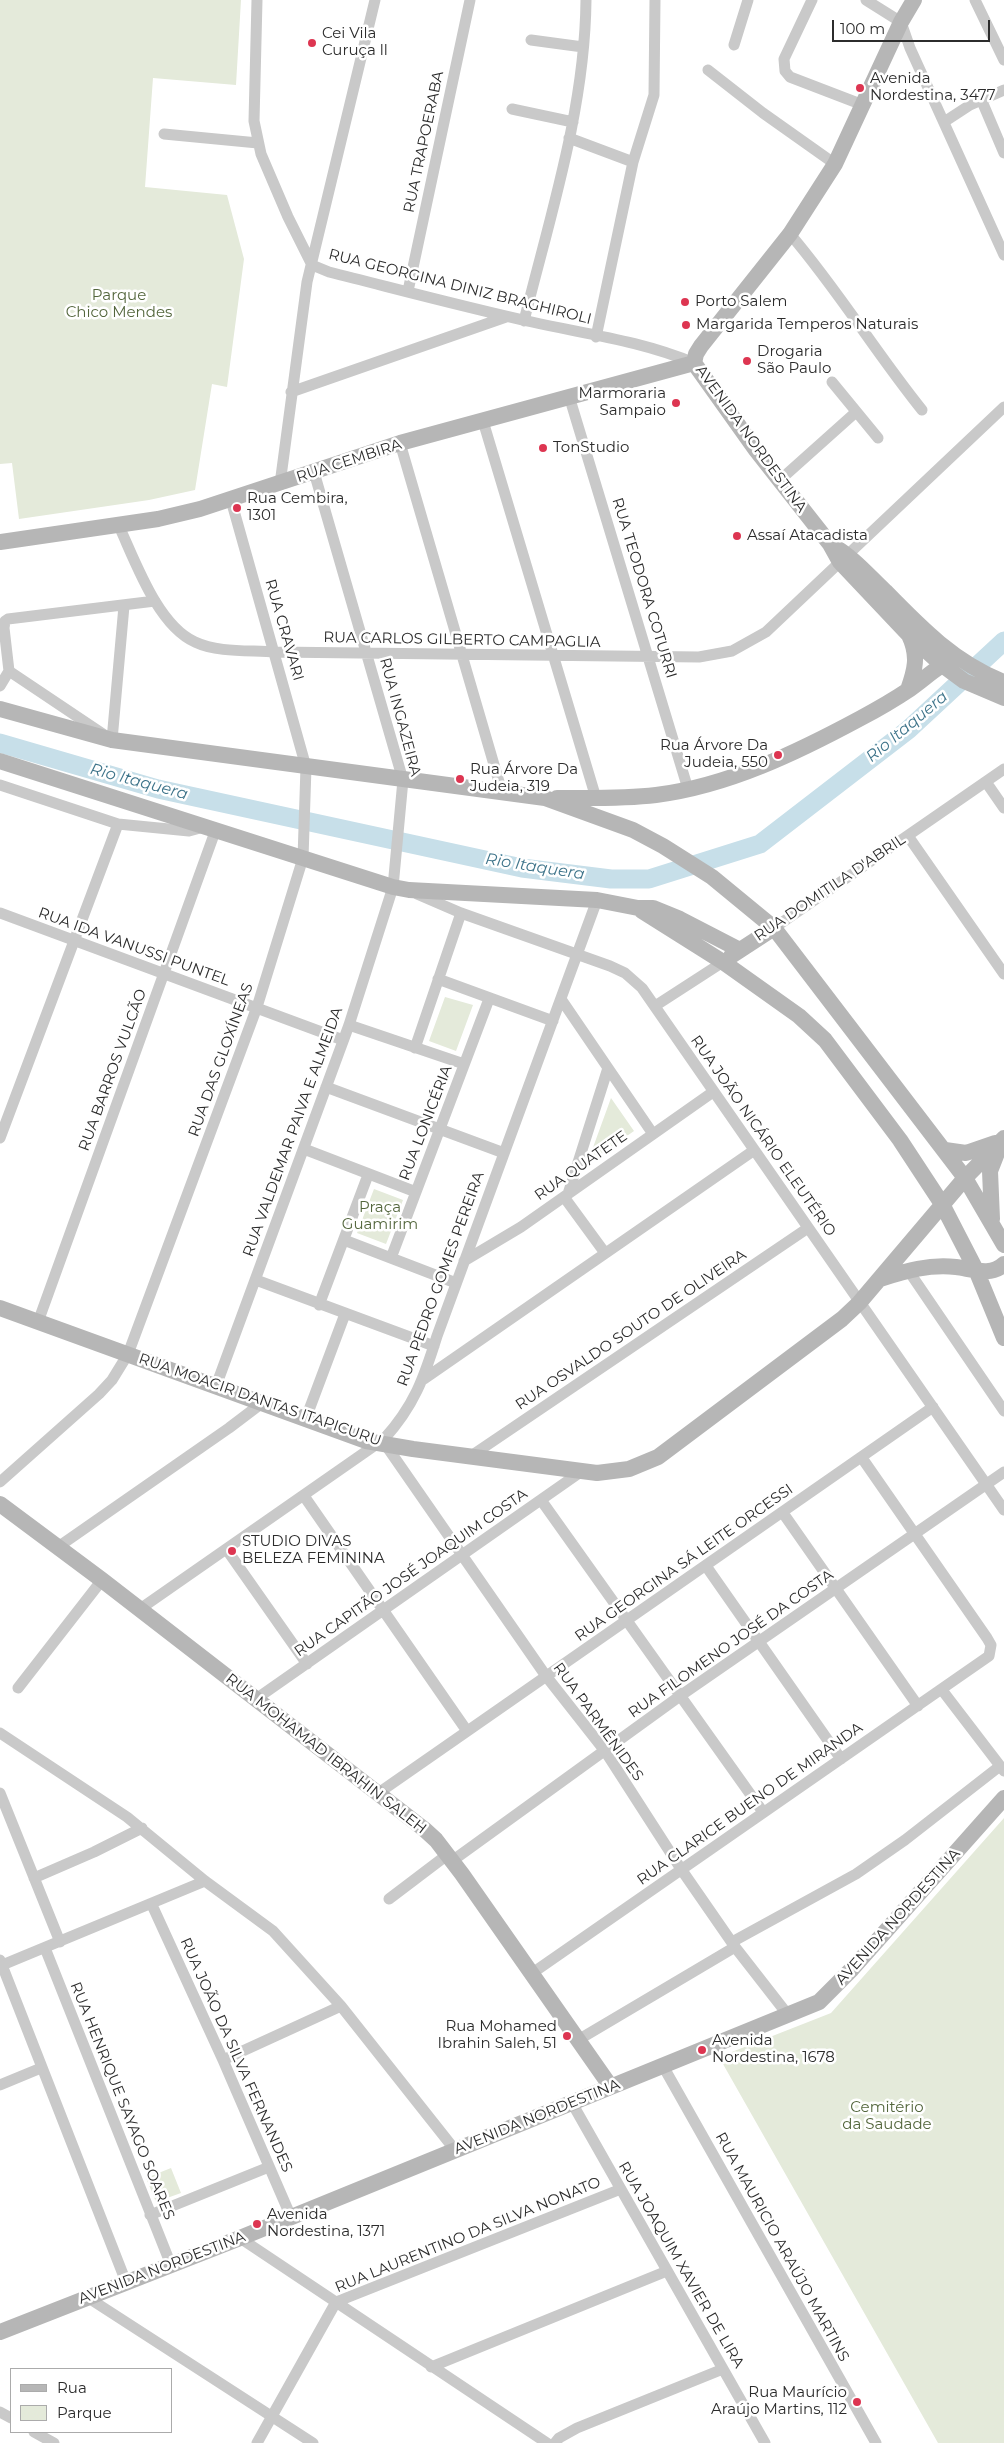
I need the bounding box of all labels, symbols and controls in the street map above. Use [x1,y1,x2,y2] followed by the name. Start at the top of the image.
[834,10,992,42] scale bar
[840,19,885,38] text: 100 m
[322,25,388,60] place label: Cei Vila Curuça ll
[306,37,318,49] marker: Cei Vila Curuça ll
[400,70,448,214] street label: RUA TRAPOERABA
[870,70,995,105] place label: Avenida Nordestina, 3477
[854,82,866,94] marker: Avenida Nordestina, 3477
[327,246,593,328] street label: RUA GEORGINA DINIZ BRAGHIROLI
[66,287,172,322] park label: Parque Chico Mendes
[695,293,787,311] place label: Porto Salem
[679,296,691,308] marker: Porto Salem
[696,316,918,334] place label: Margarida Temperos Naturais
[680,319,692,331] marker: Margarida Temperos Naturais
[757,343,831,378] place label: Drogaria São Paulo
[741,355,753,367] marker: Drogaria São Paulo
[692,362,810,516] street label: AVENIDA NORDESTINA
[579,385,666,420] place label: Marmoraria Sampaio
[670,397,682,409] marker: Marmoraria Sampaio
[294,436,404,486] street label: RUA CEMBIRA
[553,439,629,457] place label: TonStudio
[537,442,549,454] marker: TonStudio
[247,490,348,525] place label: Rua Cembira, 1301
[608,496,680,680] street label: RUA TEODORA COTURRI
[231,502,243,514] marker: Rua Cembira, 1301
[747,527,868,545] place label: Assaí Atacadista
[731,530,743,542] marker: Assaí Atacadista
[261,577,307,683] street label: RUA CRAVARI
[323,629,601,651] street label: RUA CARLOS GILBERTO CAMPAGLIA
[375,656,425,778] street label: RUA INGAZEIRA
[862,687,952,767] water label: Rio Itaquera
[660,737,768,772] place label: Rua Árvore Da Judeia, 550
[772,749,784,761] marker: Rua Árvore Da Judeia, 550
[88,760,190,804] water label: Rio Itaquera
[470,761,578,796] place label: Rua Árvore Da Judeia, 319
[454,773,466,785] marker: Rua Árvore Da Judeia, 319
[751,831,909,945] street label: RUA DOMITILA D'ABRIL
[484,850,586,884] water label: Rio Itaquera
[36,904,232,990] street label: RUA IDA VANUSSI PUNTEL
[185,981,257,1139] street label: RUA DAS GLOXÍNEAS
[75,987,151,1153] street label: RUA BARROS VULCÃO
[239,1005,347,1259] street label: RUA VALDEMAR PAIVA E ALMEIDA
[686,1032,840,1240] street label: RUA JOÃO NICÁRIO ELEUTÉRIO
[396,1063,456,1183] street label: RUA LONICÉRIA
[531,1127,631,1205] street label: RUA QUATETE
[394,1169,488,1389] street label: RUA PEDRO GOMES PEREIRA
[342,1199,418,1234] park label: Praça Guamirim
[512,1246,750,1414] street label: RUA OSVALDO SOUTO DE OLIVEIRA
[136,1350,384,1450] street label: RUA MOACIR DANTAS ITAPICURU
[571,1480,797,1646] street label: RUA GEORGINA SÁ LEITE ORCESSI
[291,1485,531,1661] street label: RUA CAPITÃO JOSÉ JOAQUIM COSTA
[242,1533,385,1568] place label: STUDIO DIVAS BELEZA FEMININA
[226,1545,238,1557] marker: STUDIO DIVAS BELEZA FEMININA
[625,1566,837,1722] street label: RUA FILOMENO JOSÉ DA COSTA
[549,1659,647,1785] street label: RUA PARMÊNIDES
[222,1670,430,1838] street label: RUA MOHAMAD IBRAHIN SALEH
[634,1719,866,1889] street label: RUA CLARICE BUENO DE MIRANDA
[832,1845,964,1989] street label: AVENIDA NORDESTINA
[176,1935,296,2175] street label: RUA JOÃO DA SILVA FERNANDES
[66,1980,178,2222] street label: RUA HENRIQUE SAYAGO SOARES
[437,2018,557,2053] place label: Rua Mohamed Ibrahin Saleh, 51
[561,2030,573,2042] marker: Rua Mohamed Ibrahin Saleh, 51
[712,2032,835,2067] place label: Avenida Nordestina, 1678
[696,2044,708,2056] marker: Avenida Nordestina, 1678
[451,2075,623,2159] street label: AVENIDA NORDESTINA
[842,2099,932,2134] park label: Cemitério da Saudade
[711,2129,853,2365] street label: RUA MAURICIO ARAÚJO MARTINS
[614,2159,748,2371] street label: RUA JOAQUIM XAVIER DE LIRA
[333,2173,603,2297] street label: RUA LAURENTINO DA SILVA NONATO
[267,2206,385,2241] place label: Avenida Nordestina, 1371
[251,2218,263,2230] marker: Avenida Nordestina, 1371
[76,2228,248,2308] street label: AVENIDA NORDESTINA
[10,2368,172,2433] legend
[57,2378,87,2397] text: Rua
[711,2384,847,2419] place label: Rua Maurício Araújo Martins, 112
[851,2396,863,2408] marker: Rua Maurício Araújo Martins, 112
[57,2403,112,2422] text: Parque

